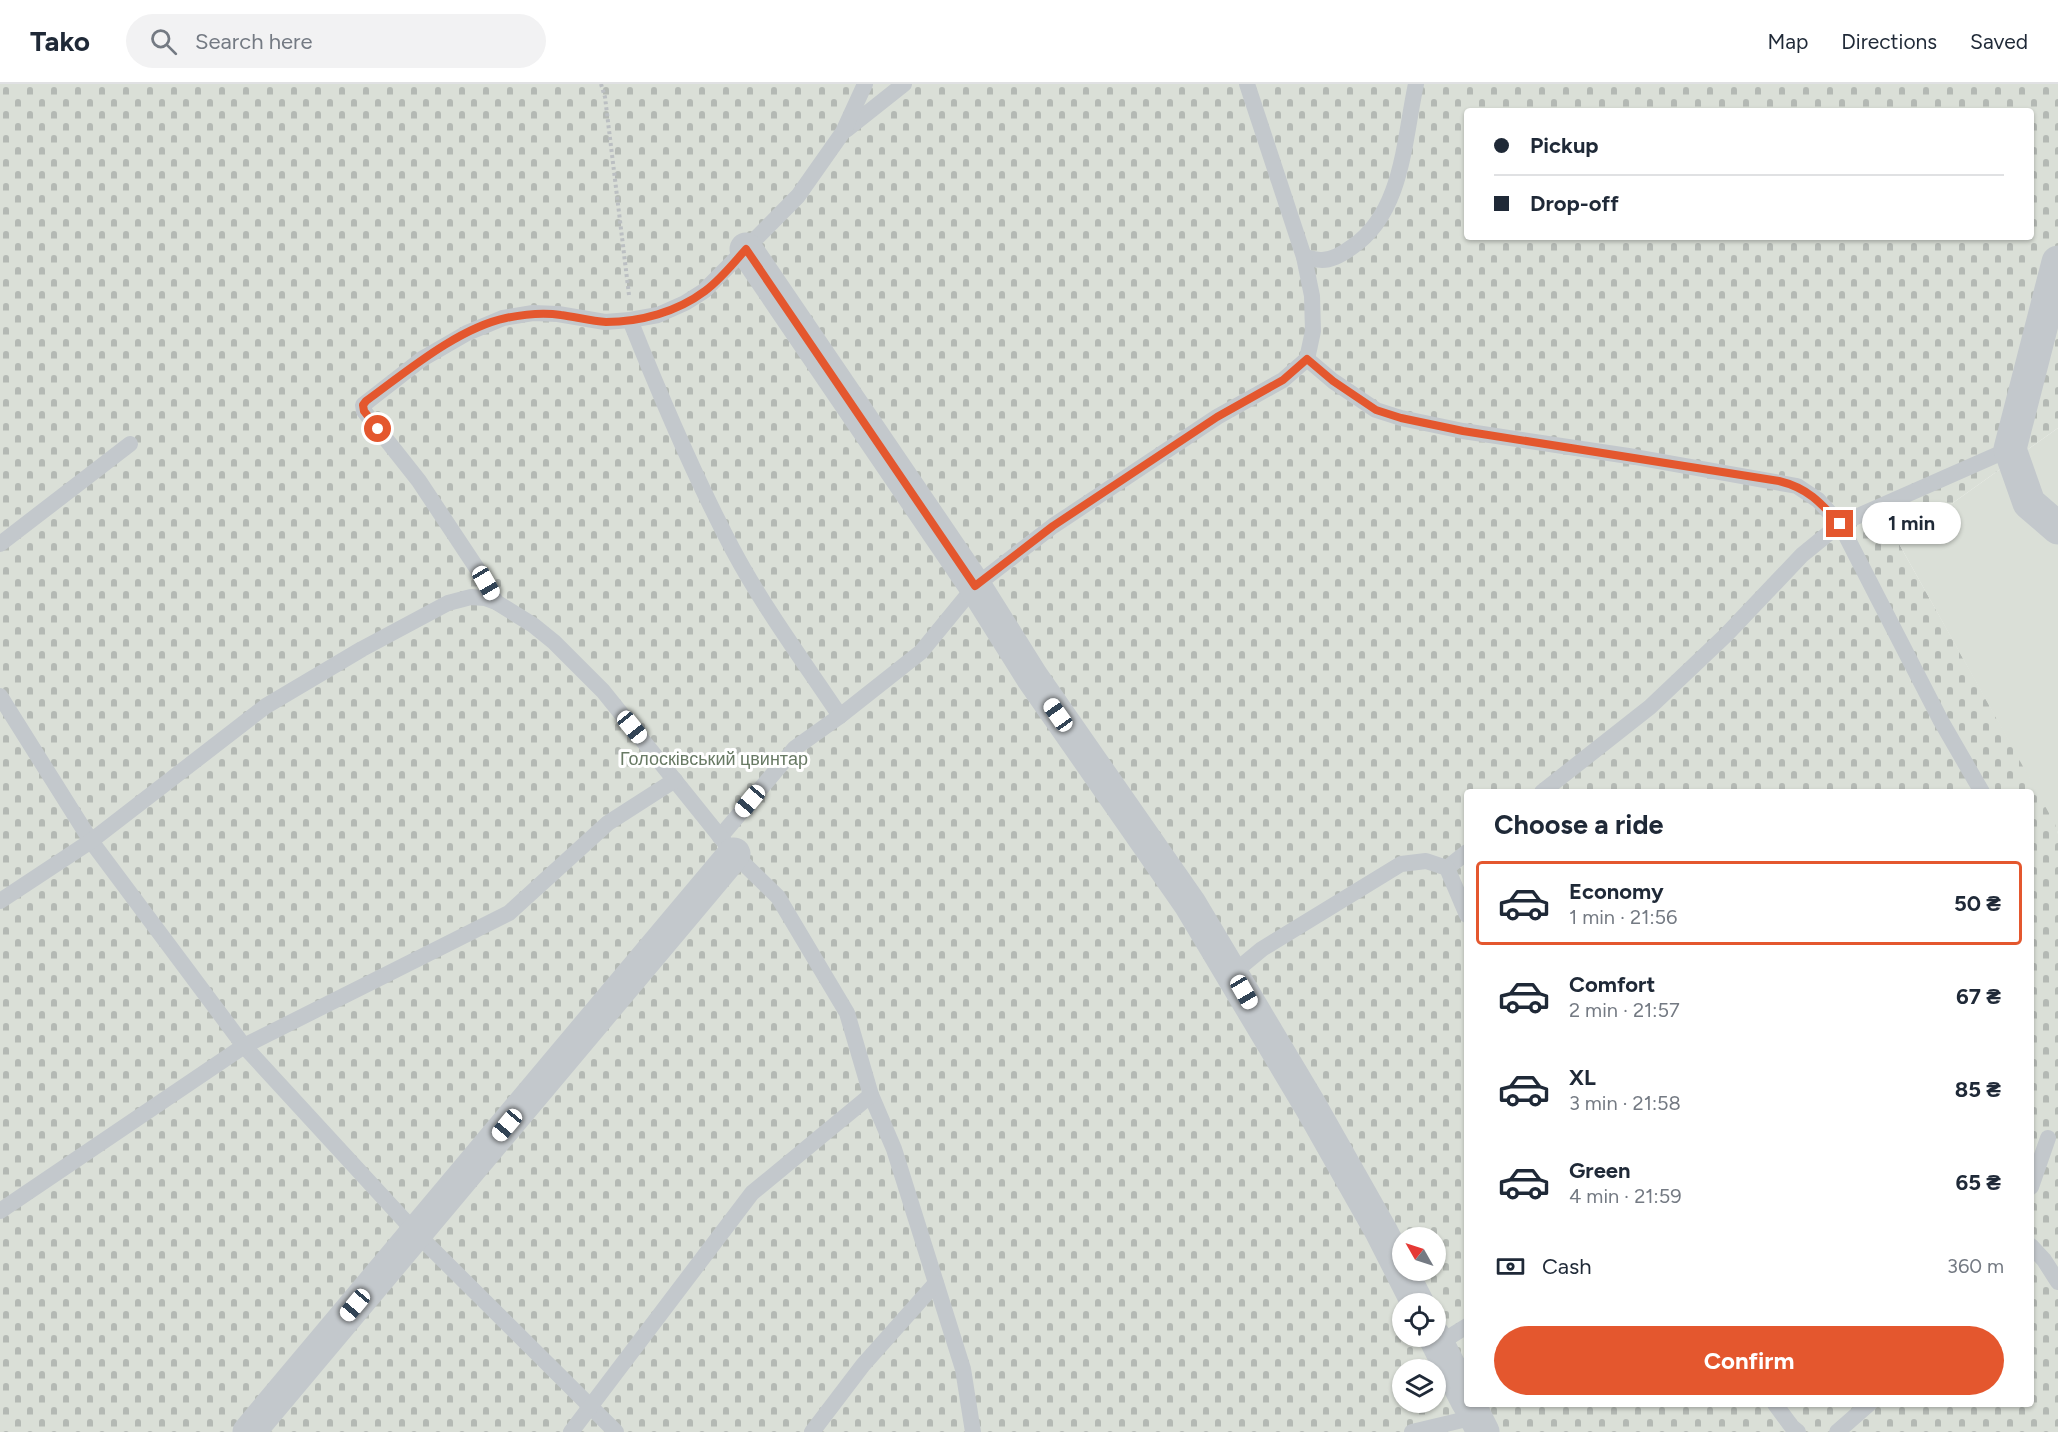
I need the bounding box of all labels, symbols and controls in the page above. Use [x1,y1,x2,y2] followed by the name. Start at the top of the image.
[126,14,546,68] search box
[30,24,90,58] text: Tako
[147,25,180,58] icon: search
[195,28,313,55] text: Search here
[1767,29,1808,54] text: Map
[1841,29,1937,54] text: Directions
[1970,29,2028,54] text: Saved
[1530,132,1599,159] text: Pickup
[1530,190,1619,217] text: Drop-off
[364,415,391,442] route start
[1861,503,1960,545] callout: 1 min
[1826,510,1853,537] route end
[1888,511,1935,535] text: 1 min
[469,563,503,603] car
[1040,695,1076,735] car
[614,707,650,747] car
[620,748,808,770] park label: Голосківський цвинтар
[732,781,768,821] car
[1494,808,1663,841] text: Choose a ride
[1497,876,1551,930] icon: car
[1569,878,1664,905] text: Economy
[1954,890,2001,917] text: 50 ₴
[1569,905,1677,929] text: 1 min · 21:56
[1497,969,1551,1023] icon: car
[1569,971,1655,998] text: Comfort
[1227,972,1261,1012] car
[1956,983,2001,1010] text: 67 ₴
[1569,998,1680,1022] text: 2 min · 21:57
[1497,1062,1551,1116] icon: car
[1569,1064,1596,1091] text: XL
[1955,1076,2001,1103] text: 85 ₴
[1569,1091,1681,1115] text: 3 min · 21:58
[489,1105,525,1145] car
[1497,1155,1551,1209] icon: car
[1569,1157,1631,1184] text: Green
[1956,1169,2001,1196] text: 65 ₴
[1569,1184,1681,1208] text: 4 min · 21:59
[1392,1227,1446,1281] north arrow
[1392,1227,1446,1413] map controls
[1494,1250,1527,1283] icon: cash
[1542,1253,1592,1280] text: Cash
[1947,1254,2004,1278] text: 360 m
[337,1285,373,1325] car
[1392,1293,1446,1347] button: locate
[1494,1326,2004,1395] button: Confirm
[1392,1359,1446,1413] button: layers

